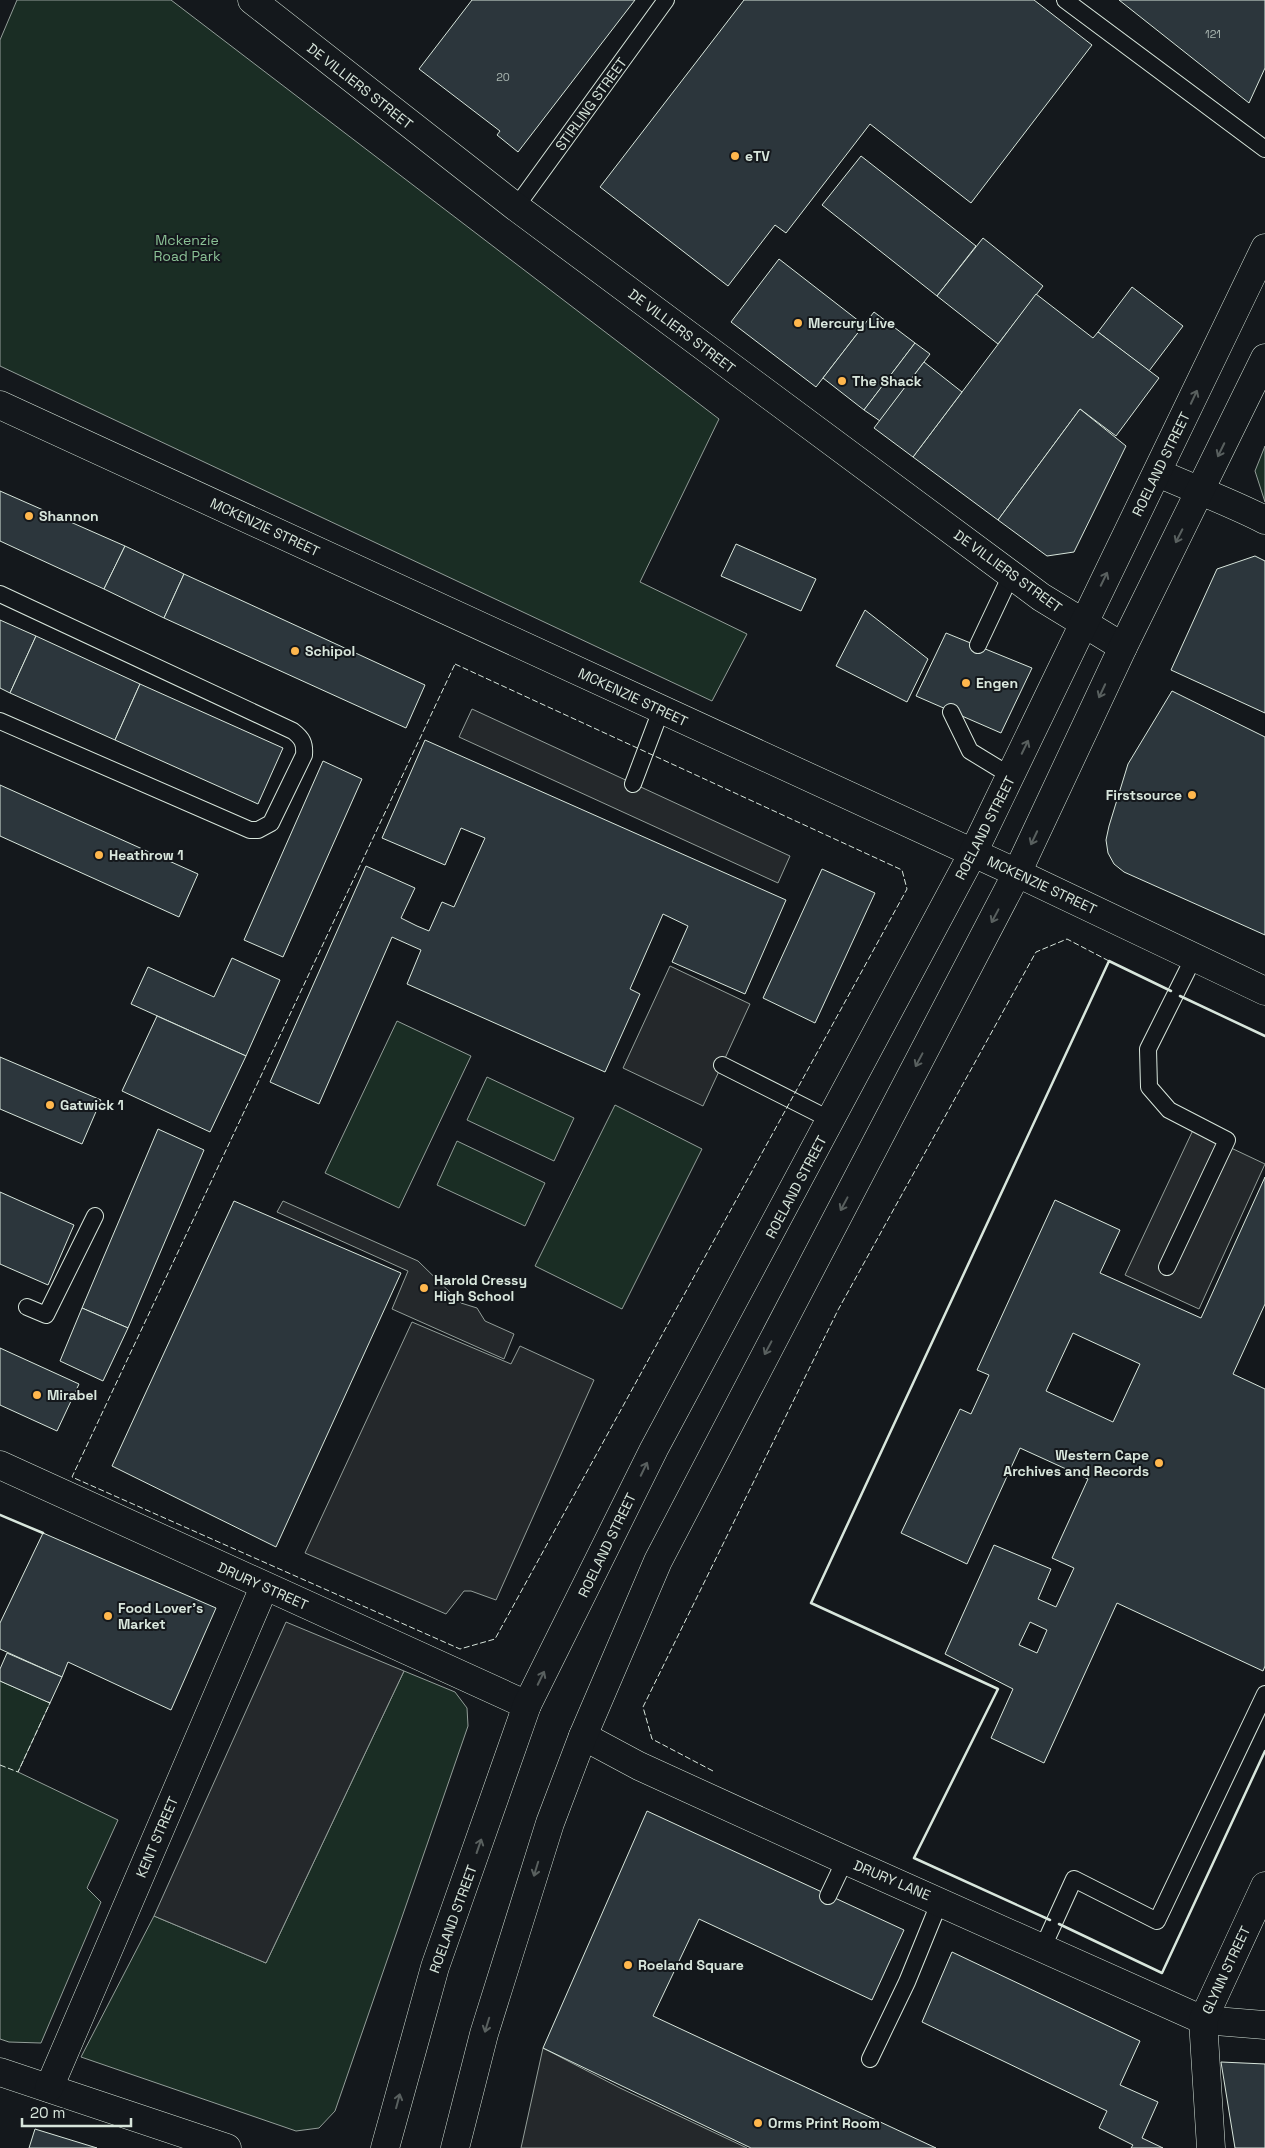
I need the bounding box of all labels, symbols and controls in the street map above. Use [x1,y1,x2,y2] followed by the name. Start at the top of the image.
[1205,27,1221,41] house number: 121
[303,39,417,133] street label: DE VILLIERS STREET
[551,54,631,154] street label: STIRLING STREET
[496,70,510,84] house number: 20
[745,147,770,165] place label: eTV
[729,150,741,162] marker: eTV
[153,231,221,265] park label: Mckenzie Road Park
[625,285,739,377] street label: DE VILLIERS STREET
[808,314,895,332] place label: Mercury Live
[792,317,804,329] marker: Mercury Live
[852,372,922,390] place label: The Shack
[836,375,848,387] marker: The Shack
[1190,390,1199,405] one-way arrow
[1128,409,1194,519] street label: ROELAND STREET
[1216,442,1225,457] one-way arrow
[207,494,323,560] street label: MCKENZIE STREET
[39,507,99,525] place label: Shannon
[23,510,35,522] marker: Shannon
[950,526,1066,616] street label: DE VILLIERS STREET
[1174,529,1184,544] one-way arrow
[1099,572,1109,587] one-way arrow
[305,642,355,660] place label: Schipol
[289,645,301,657] marker: Schipol
[575,664,691,730] street label: MCKENZIE STREET
[976,674,1018,692] place label: Engen
[960,677,972,689] marker: Engen
[1097,683,1107,698] one-way arrow
[1021,740,1030,755] one-way arrow
[951,773,1019,883] street label: ROELAND STREET
[1106,786,1182,804] place label: Firstsource
[1186,789,1198,801] marker: Firstsource
[1028,830,1038,845] one-way arrow
[109,846,184,864] place label: Heathrow 1
[93,849,105,861] marker: Heathrow 1
[984,852,1100,918] street label: MCKENZIE STREET
[989,908,999,923] one-way arrow
[914,1052,923,1067] one-way arrow
[60,1096,124,1114] place label: Gatwick 1
[44,1099,56,1111] marker: Gatwick 1
[761,1132,831,1242] street label: ROELAND STREET
[838,1196,848,1211] one-way arrow
[434,1271,527,1305] place label: Harold Cressy High School
[418,1282,430,1294] marker: Harold Cressy High School
[763,1340,772,1355] one-way arrow
[47,1386,97,1404] place label: Mirabel
[31,1389,43,1401] marker: Mirabel
[1003,1446,1149,1480] place label: Western Cape Archives and Records
[1153,1457,1165,1469] marker: Western Cape Archives and Records
[640,1462,649,1477] one-way arrow
[574,1490,640,1600] street label: ROELAND STREET
[215,1558,311,1614] street label: DRURY STREET
[118,1599,203,1633] place label: Food Lover's Market
[102,1610,114,1622] marker: Food Lover's Market
[536,1670,546,1685] one-way arrow
[132,1794,182,1880] street label: KENT STREET
[475,1839,484,1855] one-way arrow
[851,1856,933,1904] street label: DRURY LANE
[530,1861,540,1877] one-way arrow
[425,1862,481,1976] street label: ROELAND STREET
[1198,1923,1254,2017] street label: GLYNN STREET
[638,1956,744,1974] place label: Roeland Square
[622,1959,634,1971] marker: Roeland Square
[482,2016,492,2032] one-way arrow
[394,2093,403,2109] one-way arrow
[22,2096,131,2128] scale bar
[30,2103,65,2122] text: 20 m
[768,2114,880,2132] place label: Orms Print Room
[752,2117,764,2129] marker: Orms Print Room

